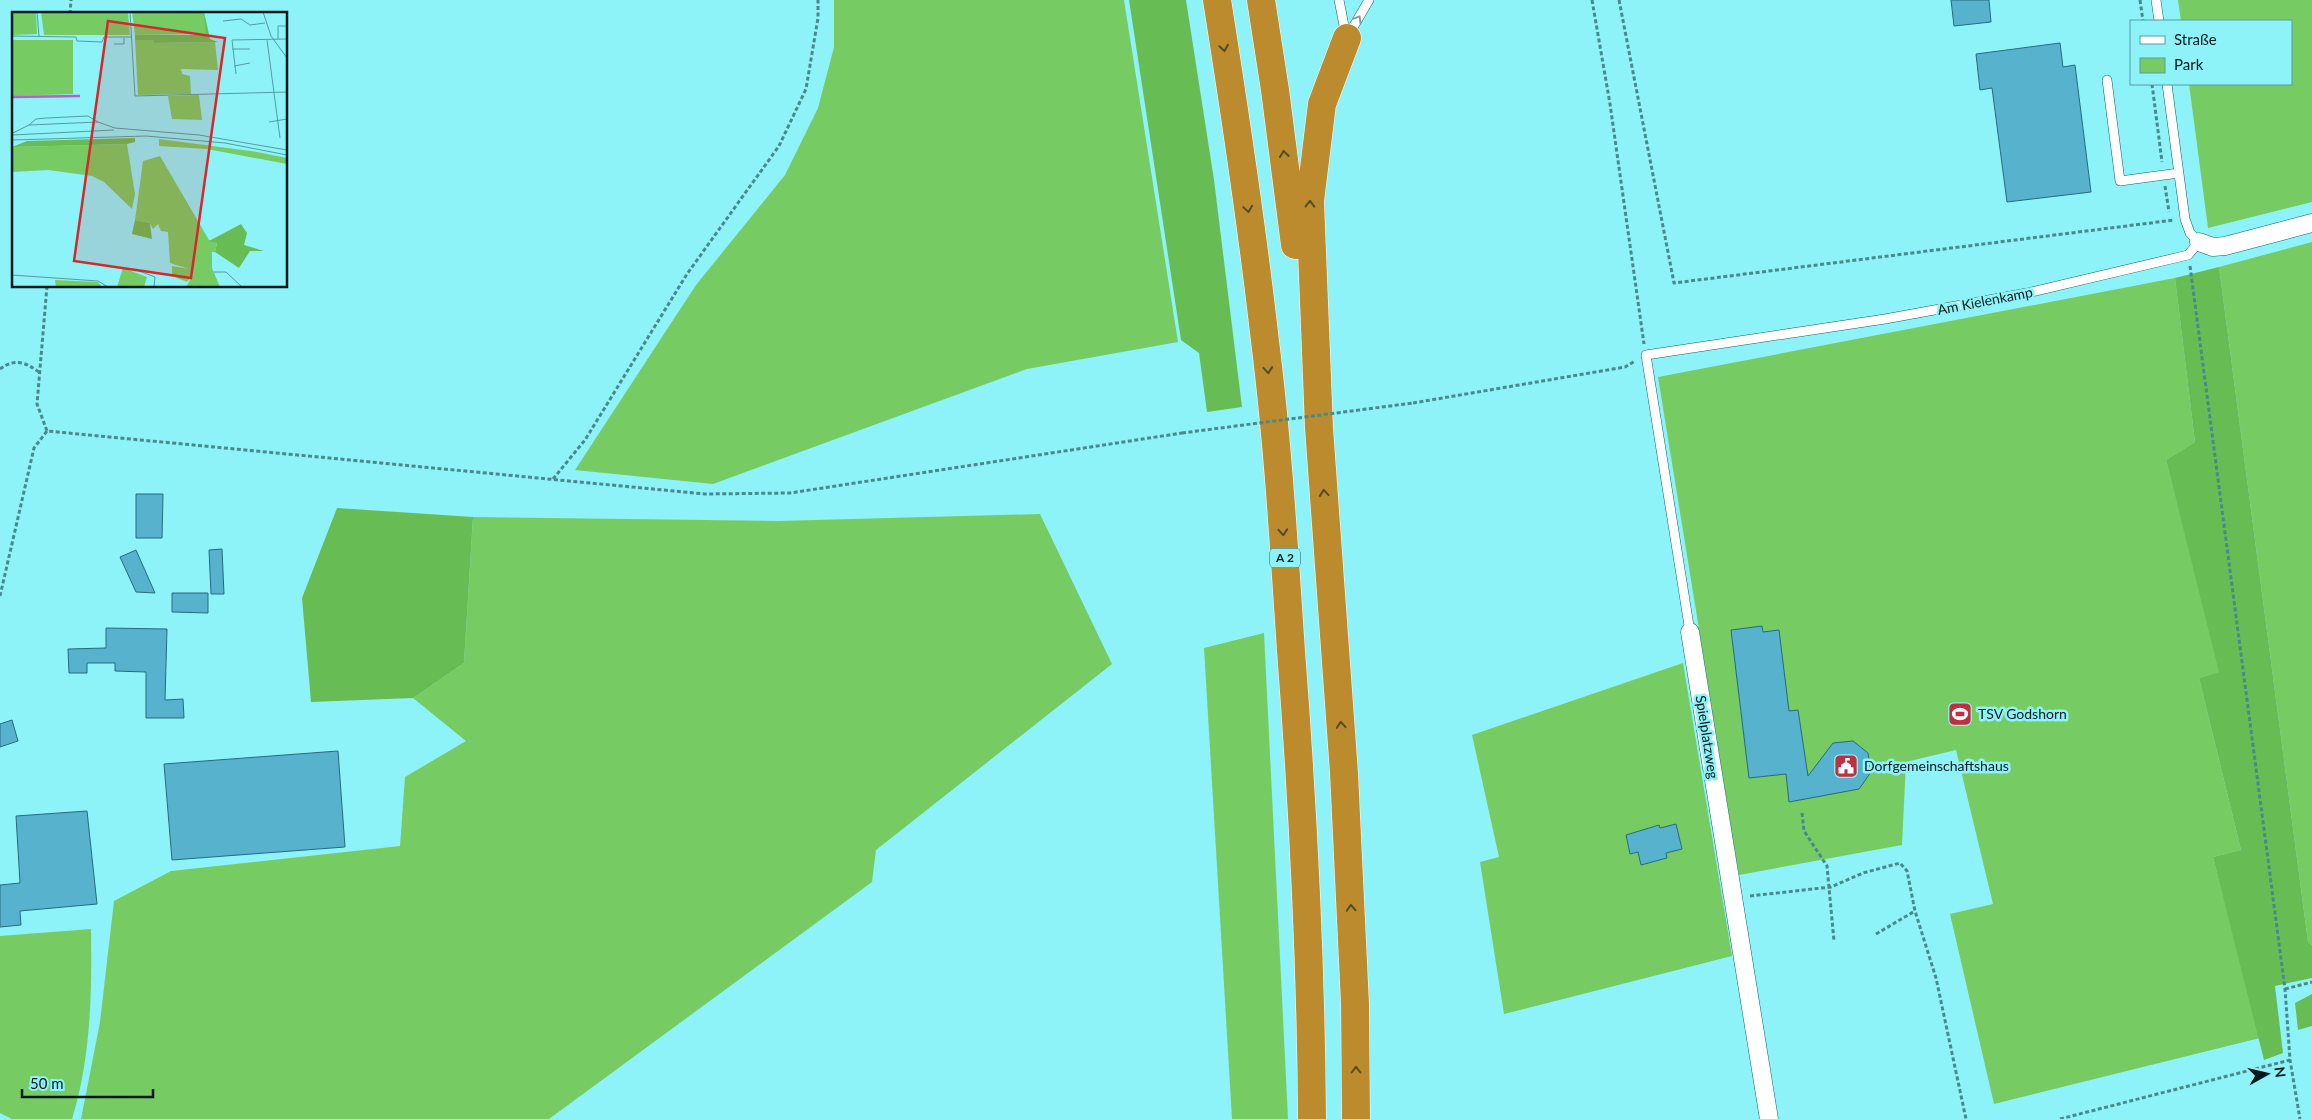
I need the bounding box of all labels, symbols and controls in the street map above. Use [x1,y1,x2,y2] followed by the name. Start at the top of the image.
[12,12,288,288] inset map
[1352,16,1362,25] one-way arrow
[2130,20,2292,85] legend
[2174,30,2217,48] text: Straße
[1219,44,1229,52] one-way arrow
[2174,55,2204,73] text: Park
[1279,150,1289,158] one-way arrow
[1305,200,1315,208] one-way arrow
[1242,205,1252,213] one-way arrow
[1936,283,2034,318] street label: Am Kielenkamp
[1262,366,1273,374] one-way arrow
[1319,489,1330,497] one-way arrow
[1277,528,1288,536] one-way arrow
[1270,548,1300,568] road number: A 2
[1693,694,1722,780] street label: Spielplatzweg
[1947,701,1973,727] sports icon: TSV Godshorn
[1978,705,2067,722] place label: TSV Godshorn
[1336,721,1347,729] one-way arrow
[1833,753,1859,779] public building icon: Dorfgemeinschaftshaus
[1864,757,2009,774] place label: Dorfgemeinschaftshaus
[1345,904,1356,912] one-way arrow
[2242,1049,2292,1099] north arrow
[22,1066,154,1098] scale bar
[1351,1066,1361,1074] one-way arrow
[2271,1066,2290,1079] text: N
[30,1074,64,1092] text: 50 m

